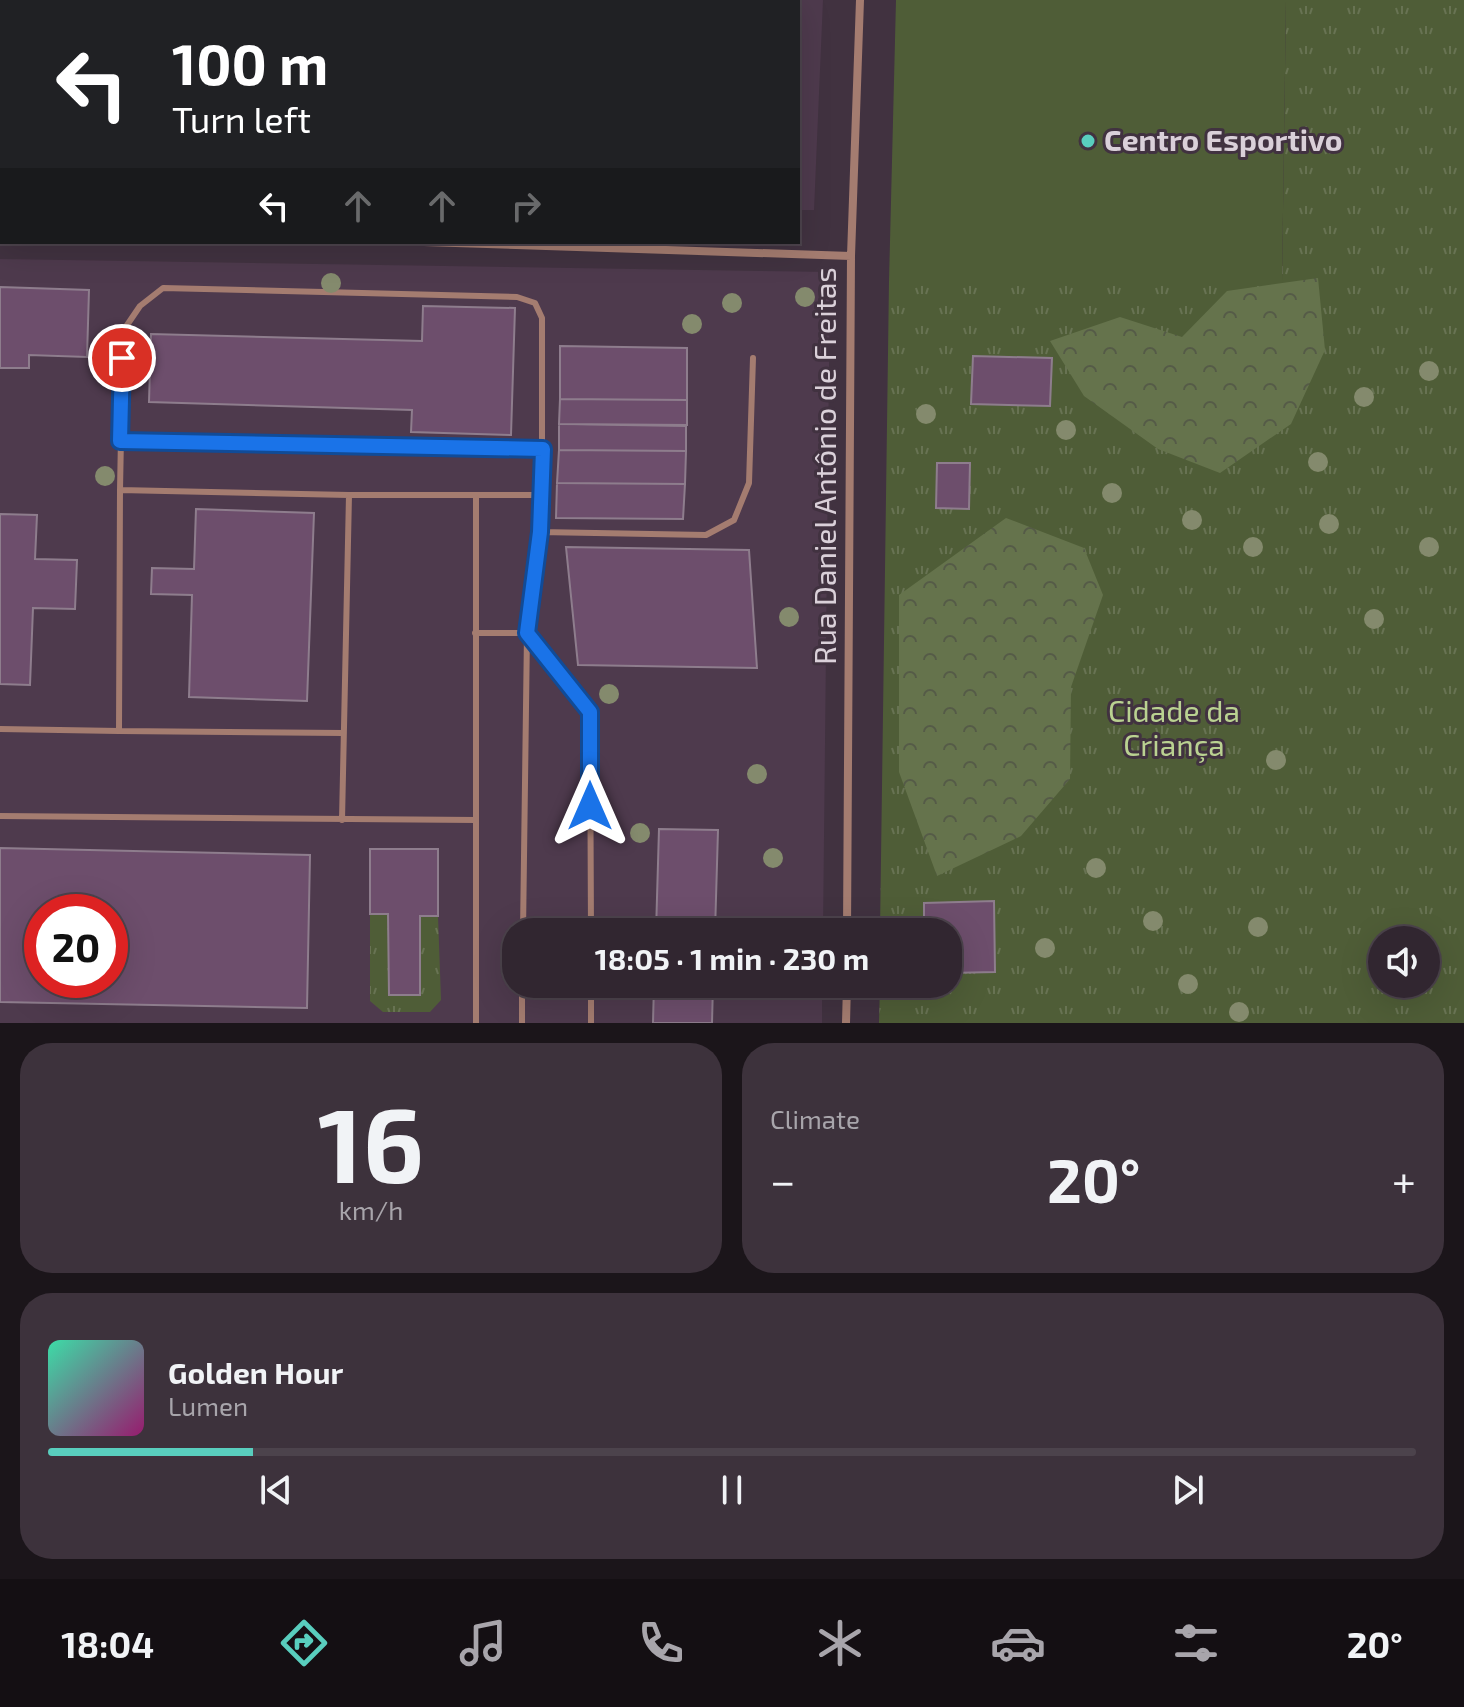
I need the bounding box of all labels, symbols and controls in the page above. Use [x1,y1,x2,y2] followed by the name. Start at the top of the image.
[172,29,328,96] text: 100 m
[40,32,144,136] icon: left
[172,97,311,140] text: Turn left
[1104,121,1342,157] place label: Centro Esportivo
[1079,132,1097,150] marker: Centro Esportivo
[252,184,296,228] icon: left
[336,184,380,228] icon: ahead
[420,184,464,228] icon: ahead
[504,184,548,228] icon: right
[806,267,842,665] street label: Rua Daniel Antônio de Freitas
[88,324,156,392] pin
[100,336,144,380] icon: arrive
[1108,692,1240,763] park label: Cidade da Criança
[548,764,632,848] position arrow
[24,894,128,998] speed limit sign: 20
[1368,926,1440,998] map controls
[1368,926,1440,998] button: sound
[595,940,869,976] text: 18:05 · 1 min · 230 m
[318,1079,424,1204] text: 16
[770,1103,860,1134] text: Climate
[1047,1143,1140,1215] text: 20°
[770,1153,796,1206] text: −
[1392,1153,1416,1206] text: +
[339,1194,403,1225] text: km/h
[168,1354,343,1390] text: Golden Hour
[168,1390,248,1421] text: Lumen
[254,1468,298,1512] icon: previous
[710,1468,754,1512] icon: pause
[1166,1468,1210,1512] icon: next
[276,1615,332,1671] icon: directions
[455,1615,511,1671] icon: music
[633,1615,689,1671] icon: phone
[812,1615,868,1671] icon: climate
[990,1615,1046,1671] icon: car
[1168,1615,1224,1671] icon: filters
[61,1622,154,1665] text: 18:04
[1347,1622,1403,1665] text: 20°

